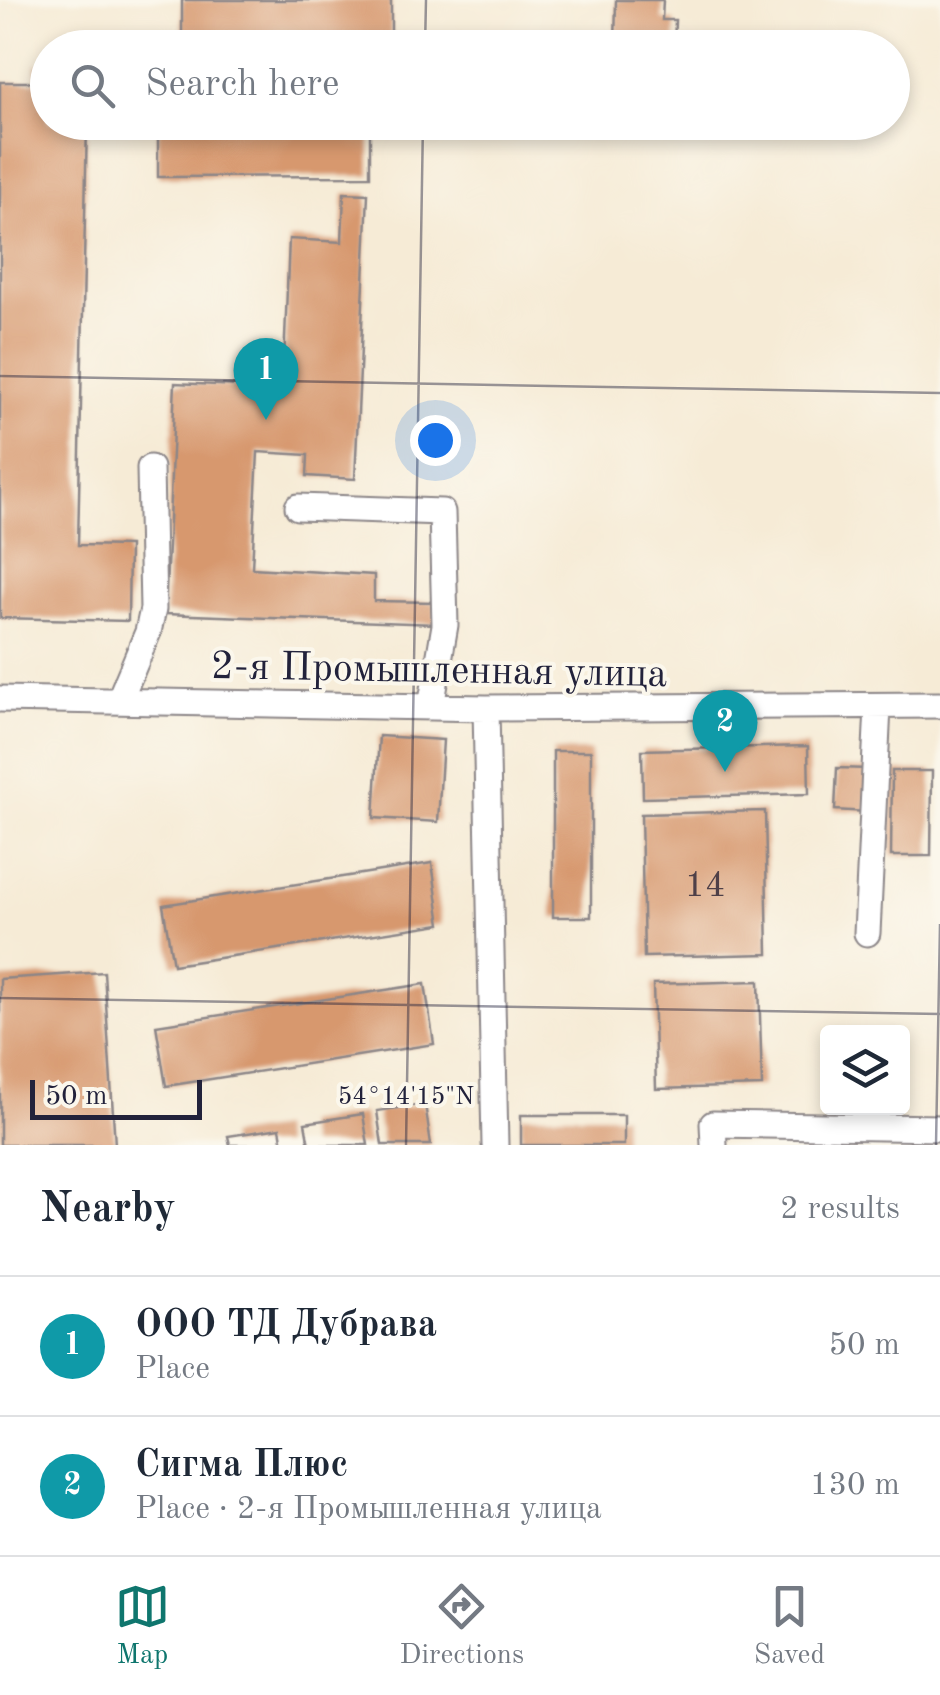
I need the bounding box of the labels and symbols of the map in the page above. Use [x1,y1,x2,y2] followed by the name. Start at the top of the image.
[234,338,298,420] pin: 1
[410,415,461,466] your location
[210,648,668,696] street label: 2-я Промышленная улица
[692,690,758,772] pin: 2
[685,869,725,904] house number: 14
[30,1075,202,1120] scale bar
[338,1085,474,1110] text: 54°14'15"N

